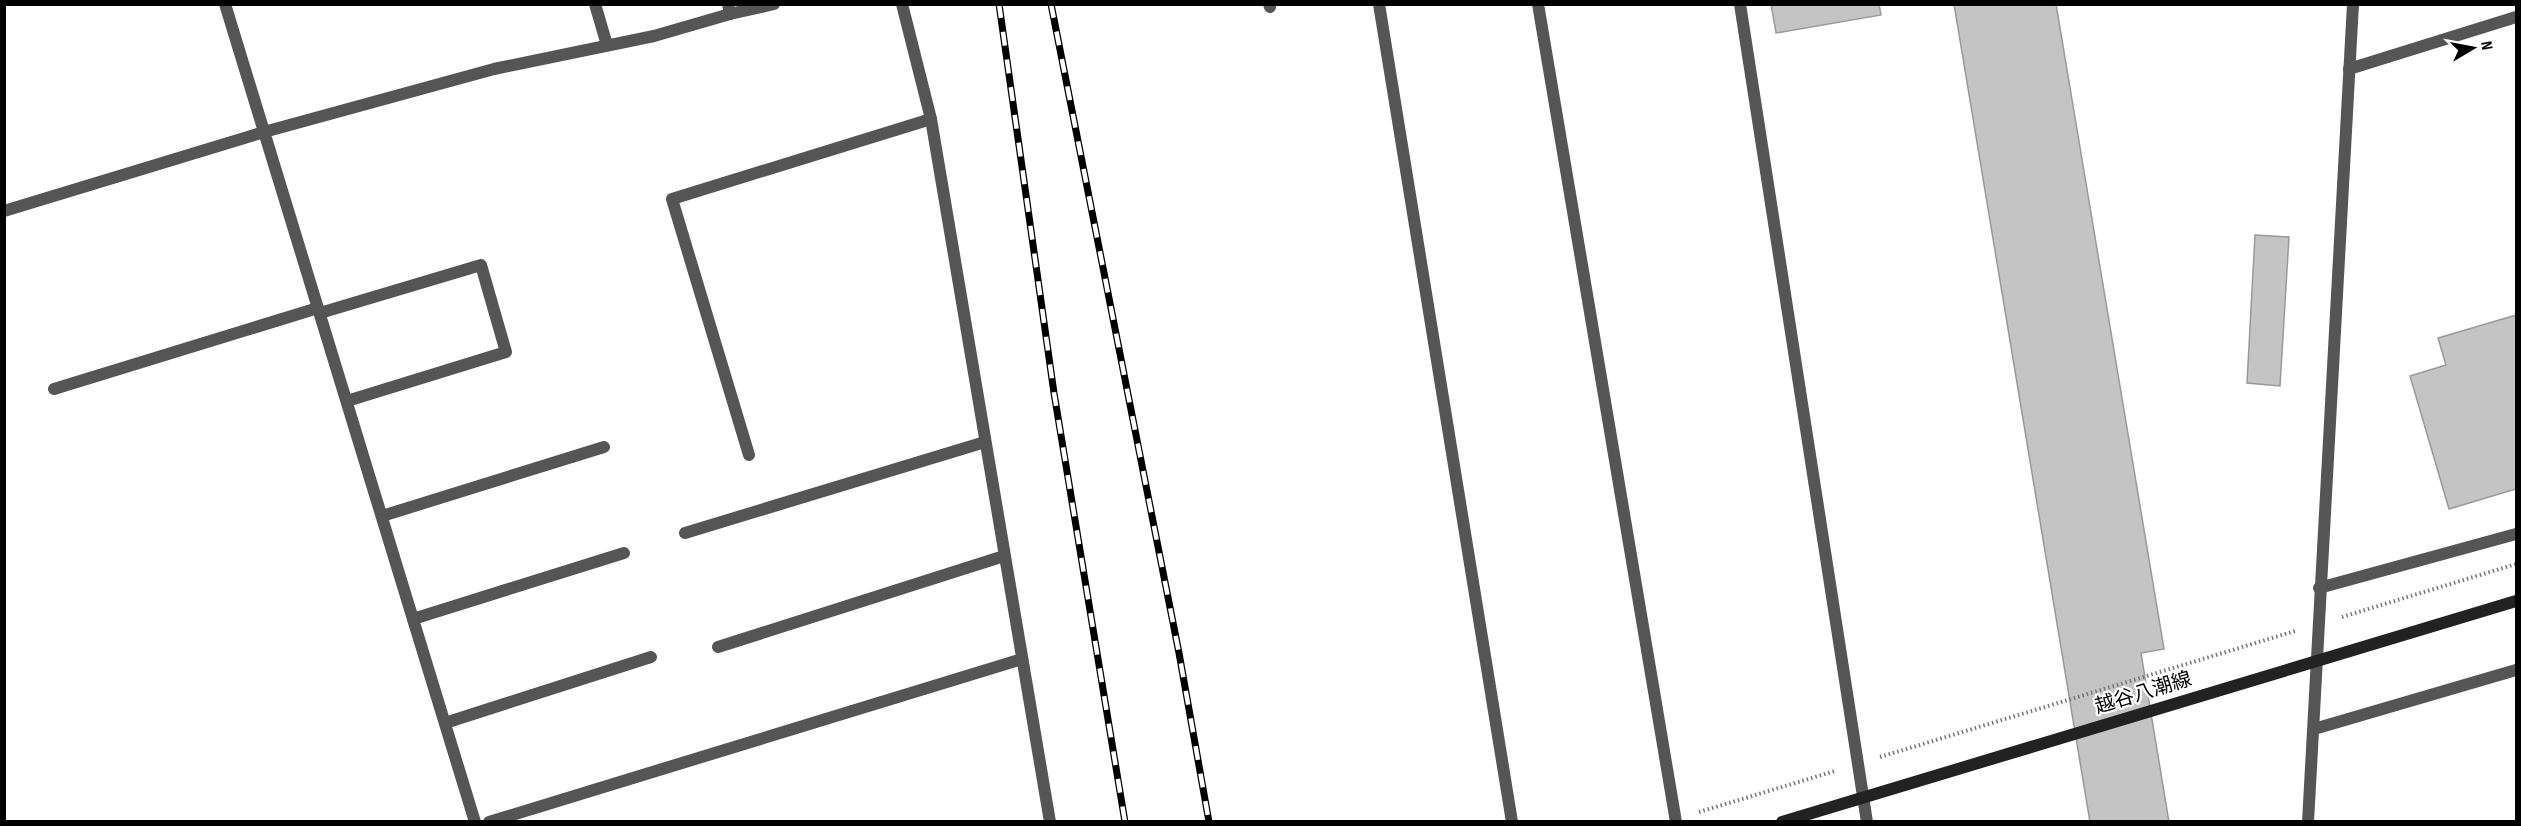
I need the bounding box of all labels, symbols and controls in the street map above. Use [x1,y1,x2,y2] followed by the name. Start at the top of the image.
[2443,18,2503,78] north arrow
[2476,40,2496,52] text: N
[2092,667,2195,719] street label: 越谷八潮線

